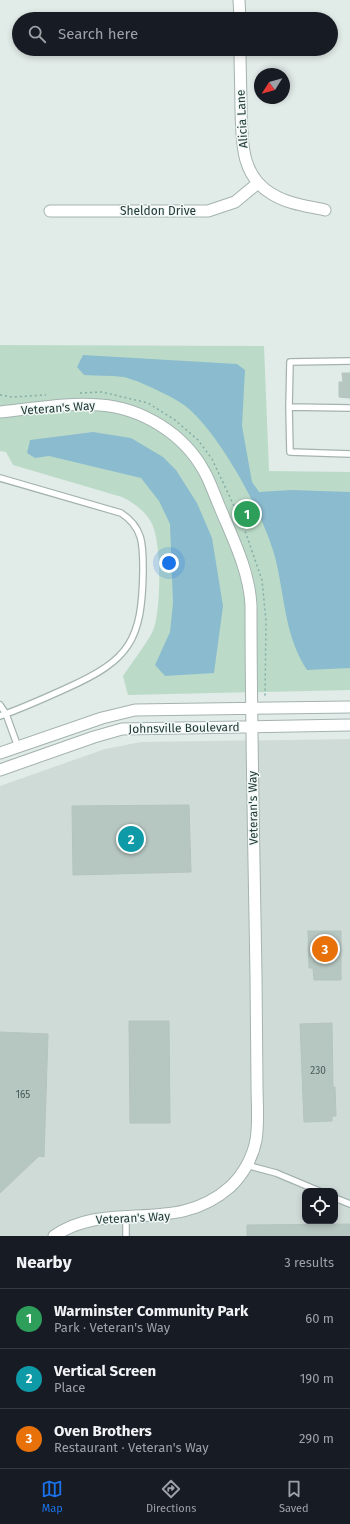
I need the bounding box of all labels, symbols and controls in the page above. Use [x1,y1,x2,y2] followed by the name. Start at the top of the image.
[12,12,338,56] search box
[26,23,48,45] icon: search
[58,25,138,43] text: Search here
[254,68,290,104] north arrow
[233,89,251,149] street label: Alicia Lane
[120,204,196,218] street label: Sheldon Drive
[20,398,96,418] street label: Veteran's Way
[234,499,260,529] pin: 1
[159,553,179,573] your location
[128,720,240,736] street label: Johnsville Boulevard
[245,771,261,845] street label: Veteran's Way
[118,824,144,854] pin: 2
[312,934,338,964] pin: 3
[310,1065,326,1077] house number: 230
[16,1089,30,1101] house number: 165
[302,1188,338,1224] map controls
[302,1188,338,1224] button: locate
[96,1209,171,1227] street label: Veteran's Way
[16,1252,71,1273] text: Nearby
[284,1255,334,1270] text: 3 results
[54,1302,248,1320] text: Warminster Community Park
[26,1311,32,1326] text: 1
[305,1311,334,1326] text: 60 m
[54,1320,170,1335] text: Park · Veteran's Way
[54,1362,156,1380] text: Vertical Screen
[26,1371,32,1386] text: 2
[300,1371,334,1386] text: 190 m
[54,1380,85,1395] text: Place
[54,1422,152,1440] text: Oven Brothers
[26,1431,32,1446] text: 3
[299,1431,334,1446] text: 290 m
[54,1440,209,1455] text: Restaurant · Veteran's Way
[41,1478,63,1515] tab: Map
[146,1478,196,1515] tab: Directions
[279,1478,309,1515] tab: Saved

